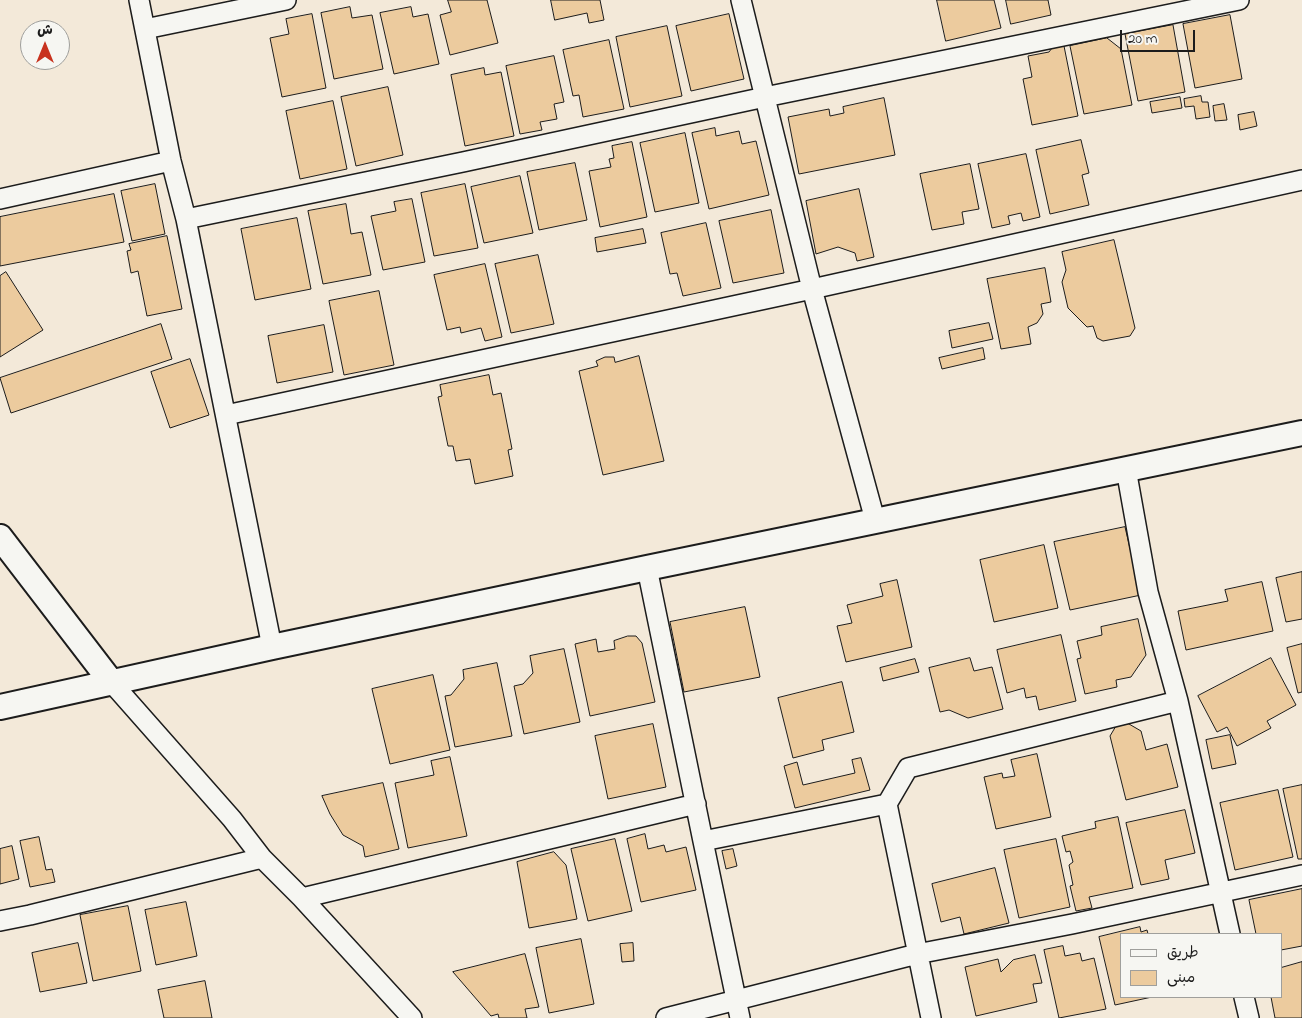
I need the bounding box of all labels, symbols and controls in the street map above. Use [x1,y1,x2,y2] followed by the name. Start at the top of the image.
[20,20,70,70] north arrow
[37,20,53,41] text: ش
[1122,20,1197,52] scale bar
[1128,28,1157,50] text: 20 m
[1120,933,1282,998] legend
[1167,942,1199,964] text: طريق
[1167,967,1195,989] text: مبنى

